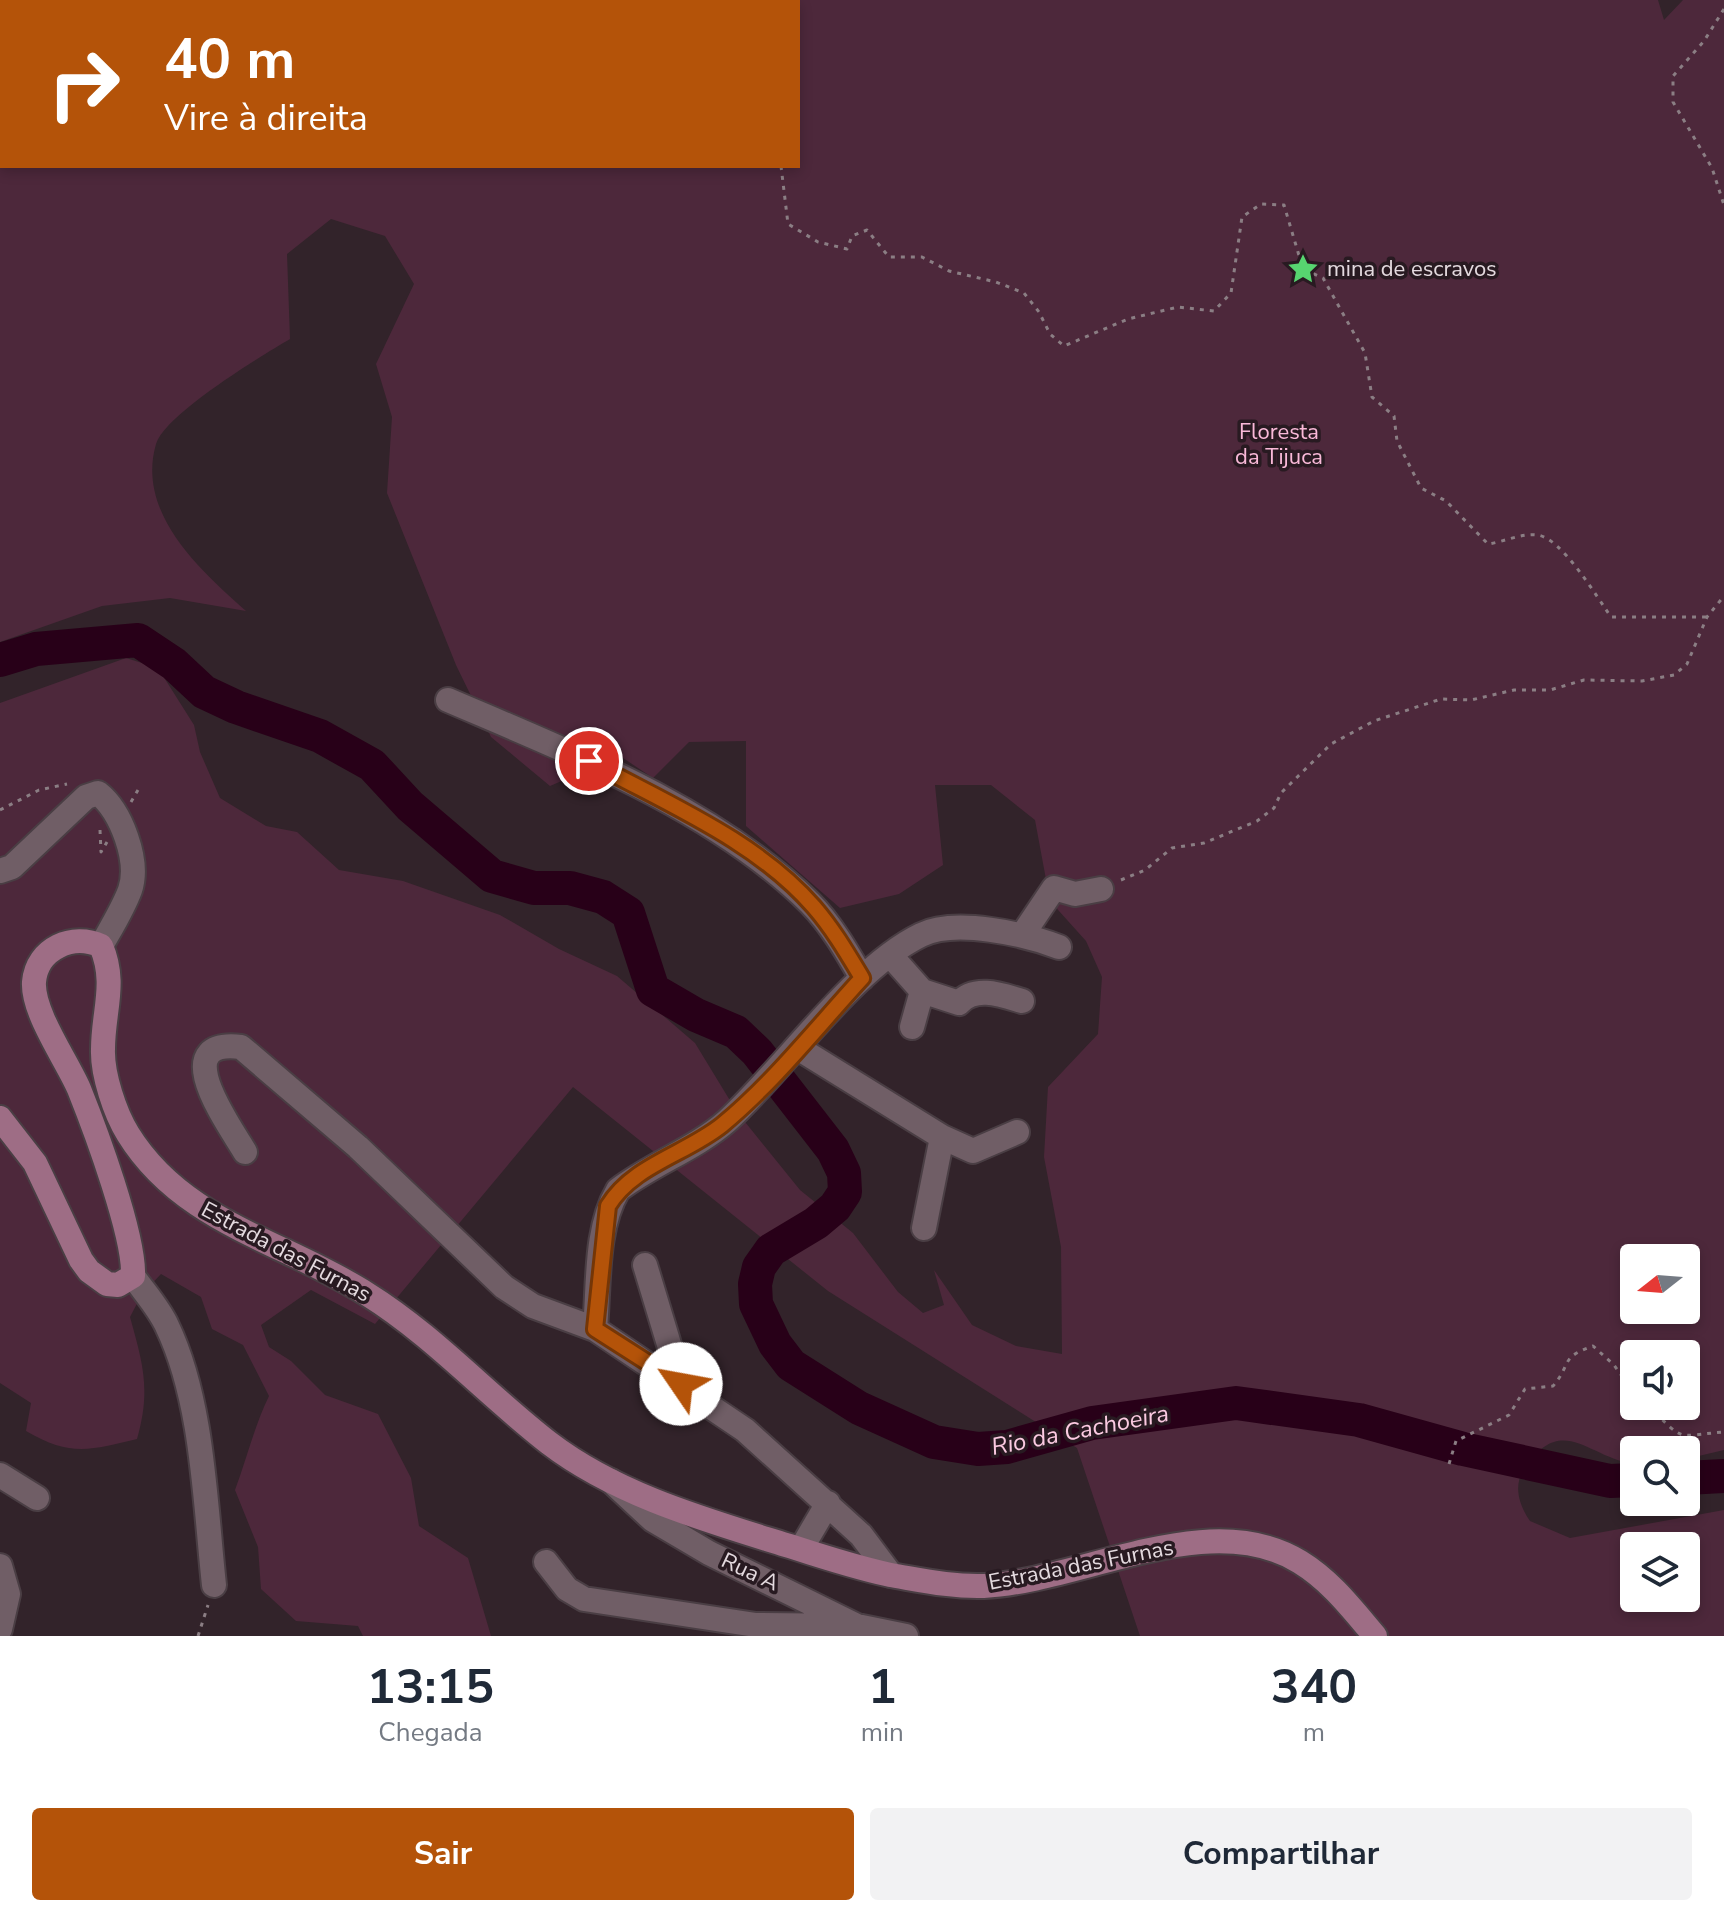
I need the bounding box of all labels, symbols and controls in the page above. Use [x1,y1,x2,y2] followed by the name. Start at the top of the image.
[164,21,295,98] text: 40 m
[32,32,136,136] icon: right
[164,94,368,143] text: Vire à direita
[1286,252,1320,286] place icon: mina de escravos
[1327,254,1497,284] place label: mina de escravos
[1235,417,1323,472] park label: Floresta da Tijuca
[555,727,623,795] pin
[567,739,611,783] icon: arrive
[196,1195,376,1309] street label: Estrada das Furnas
[1620,1244,1700,1324] north arrow
[1620,1244,1700,1612] map controls
[1620,1340,1700,1420] button: sound
[639,1342,723,1426] position arrow
[989,1397,1171,1463] water label: Rio da Cachoeira
[1620,1436,1700,1516] button: search
[986,1532,1176,1598] street label: Estrada das Furnas
[1620,1532,1700,1612] button: layers
[716,1546,784,1598] street label: Rua A
[367,1654,494,1720] text: 13:15
[868,1654,897,1720] text: 1
[1271,1654,1357,1720] text: 340
[378,1715,482,1750] text: Chegada
[861,1715,904,1750] text: min
[1303,1715,1325,1750] text: m
[32,1808,854,1900] button: Sair
[870,1808,1692,1900] button: Compartilhar

